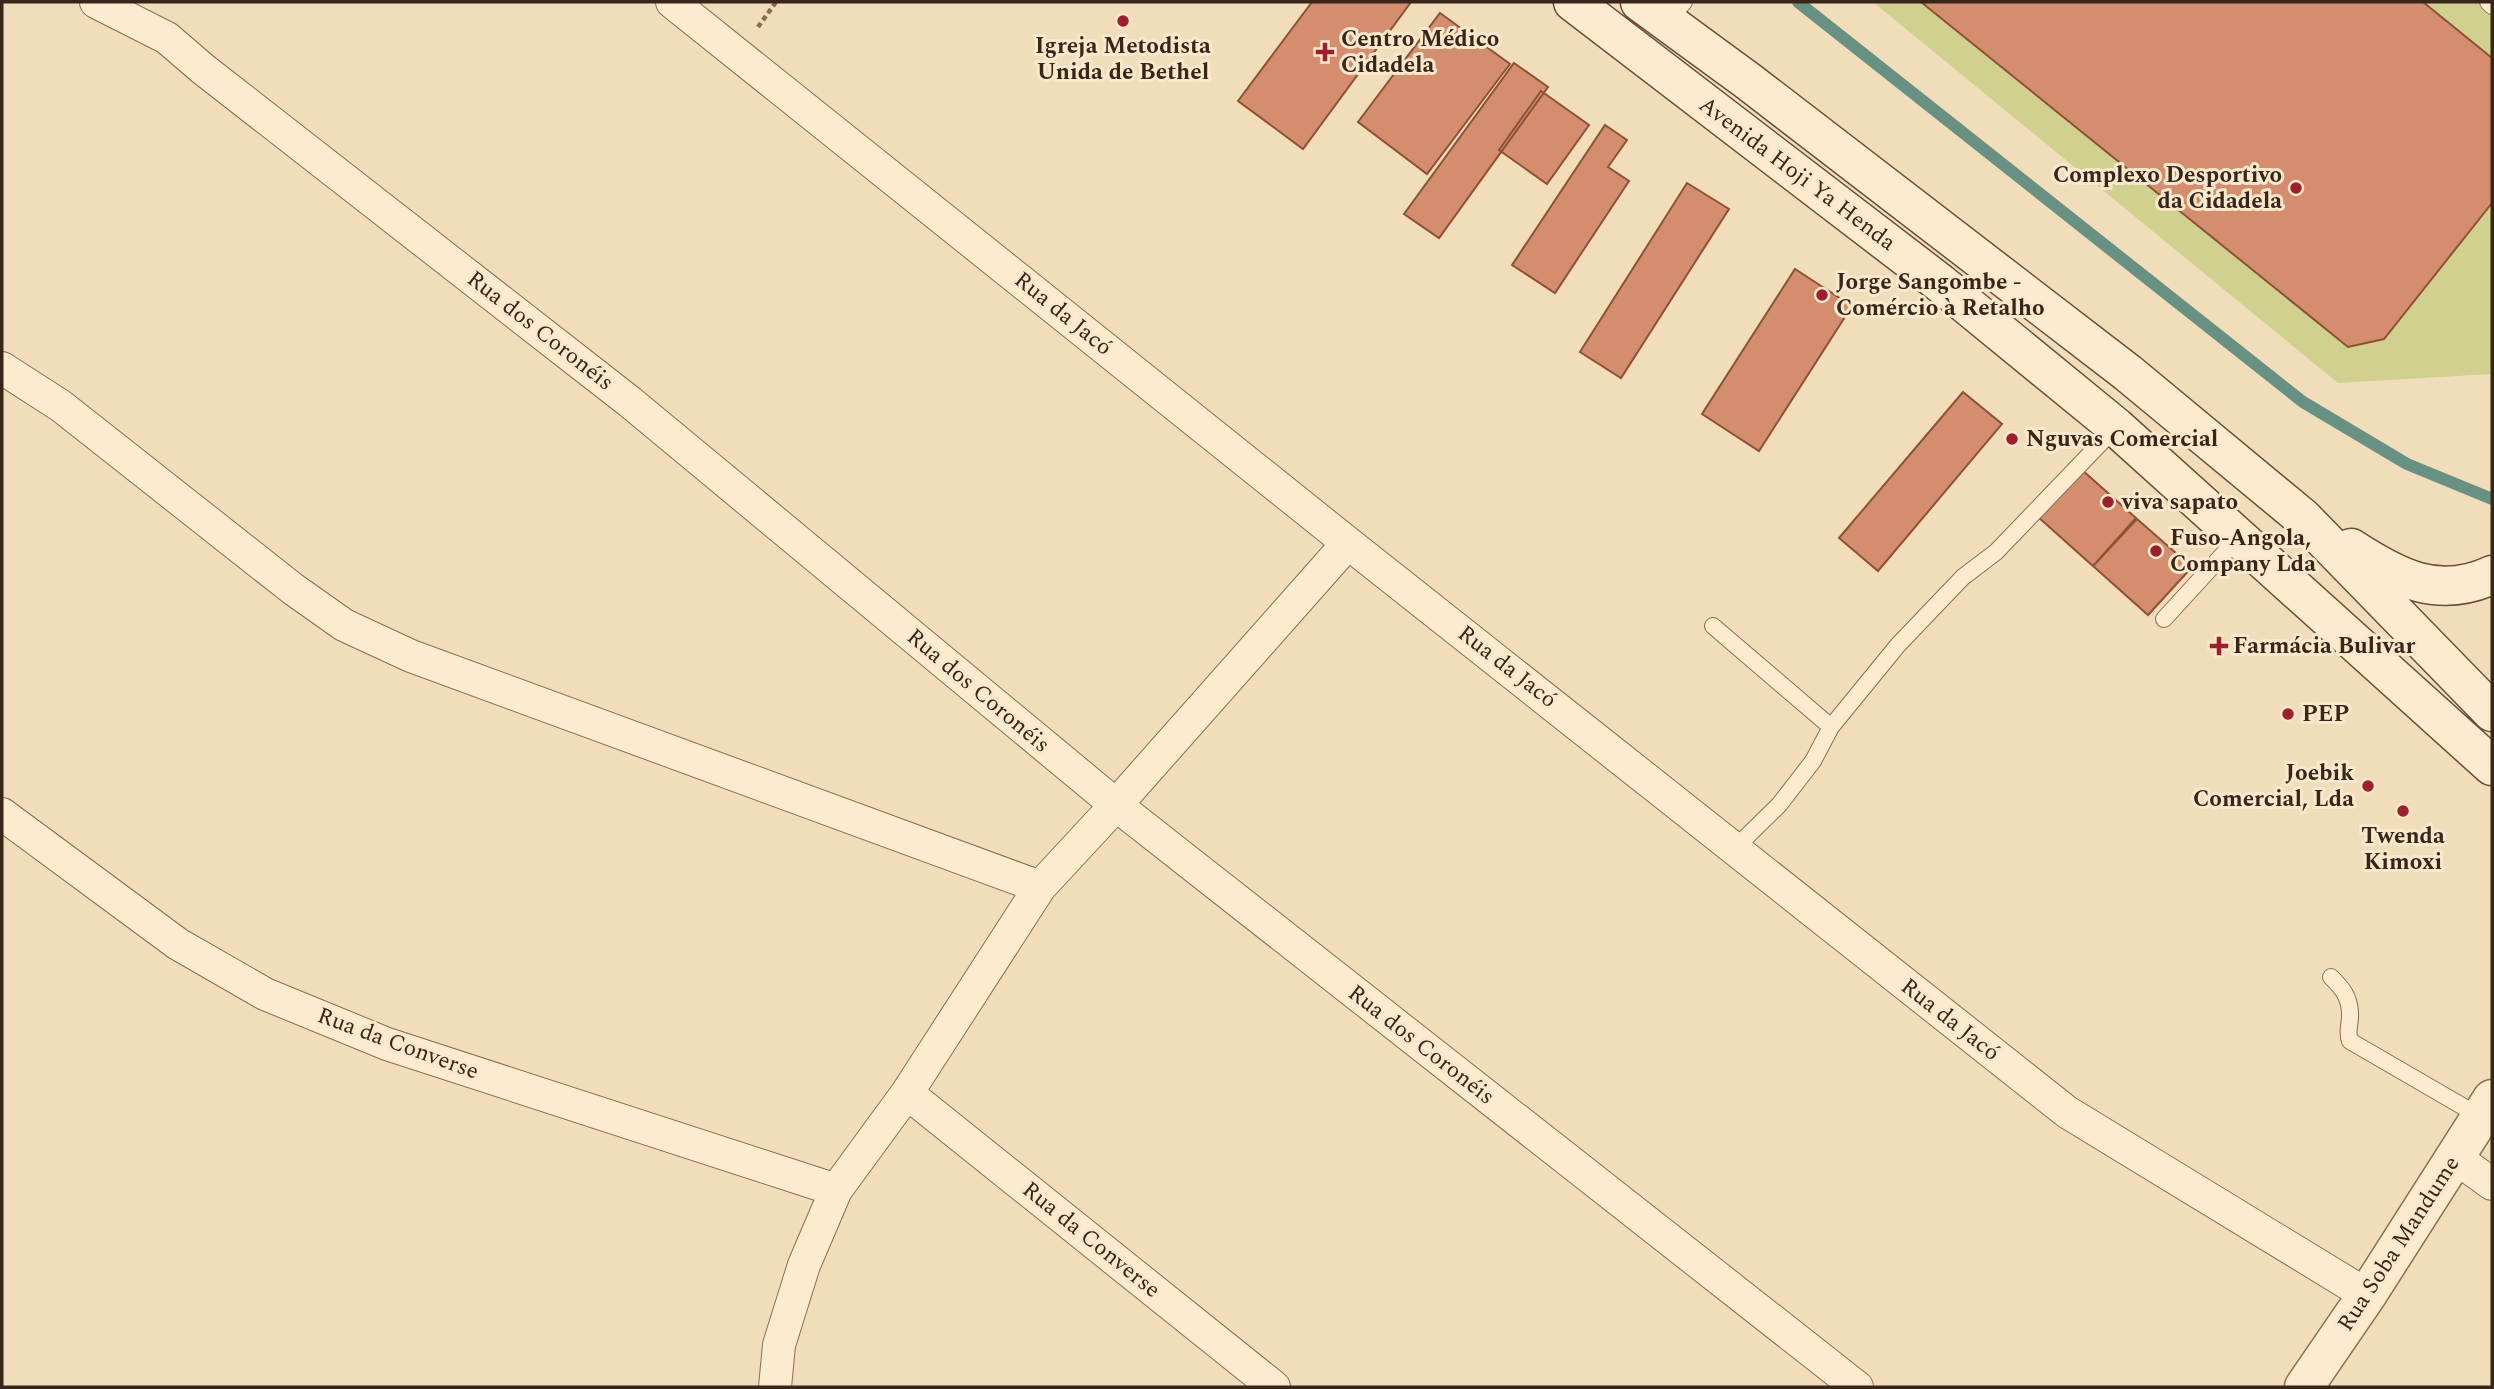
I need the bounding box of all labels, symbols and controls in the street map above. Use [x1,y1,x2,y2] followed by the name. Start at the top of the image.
[1115,13,1131,29] marker: Igreja Metodista Unida de Bethel
[1341,22,1499,83] place label: Centro Médico Cidadela
[1035,29,1211,90] place label: Igreja Metodista Unida de Bethel
[1315,42,1335,62] marker: Centro Médico Cidadela
[1691,88,1903,260] street label: Avenida Hoji Ya Henda
[2053,158,2282,219] place label: Complexo Desportivo da Cidadela
[2288,180,2304,196] marker: Complexo Desportivo da Cidadela
[459,262,621,400] street label: Rua dos Coronéis
[1006,263,1120,365] street label: Rua da Jacó
[1836,265,2045,326] place label: Jorge Sangombe - Comércio à Retalho
[1814,287,1830,303] marker: Jorge Sangombe - Comércio à Retalho
[2026,422,2218,457] place label: Nguvas Comercial
[2004,431,2020,447] marker: Nguvas Comercial
[2121,485,2238,520] place label: viva sapato
[2100,494,2116,510] marker: viva sapato
[2170,521,2316,582] place label: Fuso-Angola, Company Lda
[2148,543,2164,559] marker: Fuso-Angola, Company Lda
[1450,617,1564,717] street label: Rua da Jacó
[898,620,1058,762] street label: Rua dos Coronéis
[2233,629,2416,664] place label: Farmácia Bulivar
[2211,638,2227,654] marker: Farmácia Bulivar
[2302,697,2349,732] place label: PEP
[2280,706,2296,722] marker: PEP
[2193,756,2354,817] place label: Joebik Comercial, Lda
[2360,778,2376,794] marker: Joebik Comercial, Lda
[2395,803,2411,819] marker: Twenda Kimoxi
[2361,819,2445,880] place label: Twenda Kimoxi
[1893,970,2007,1070] street label: Rua da Jacó
[1340,976,1502,1114] street label: Rua dos Coronéis
[312,999,484,1089] street label: Rua da Converse
[2329,1149,2469,1339] street label: Rua Soba Mandume
[1014,1173,1168,1307] street label: Rua da Converse

